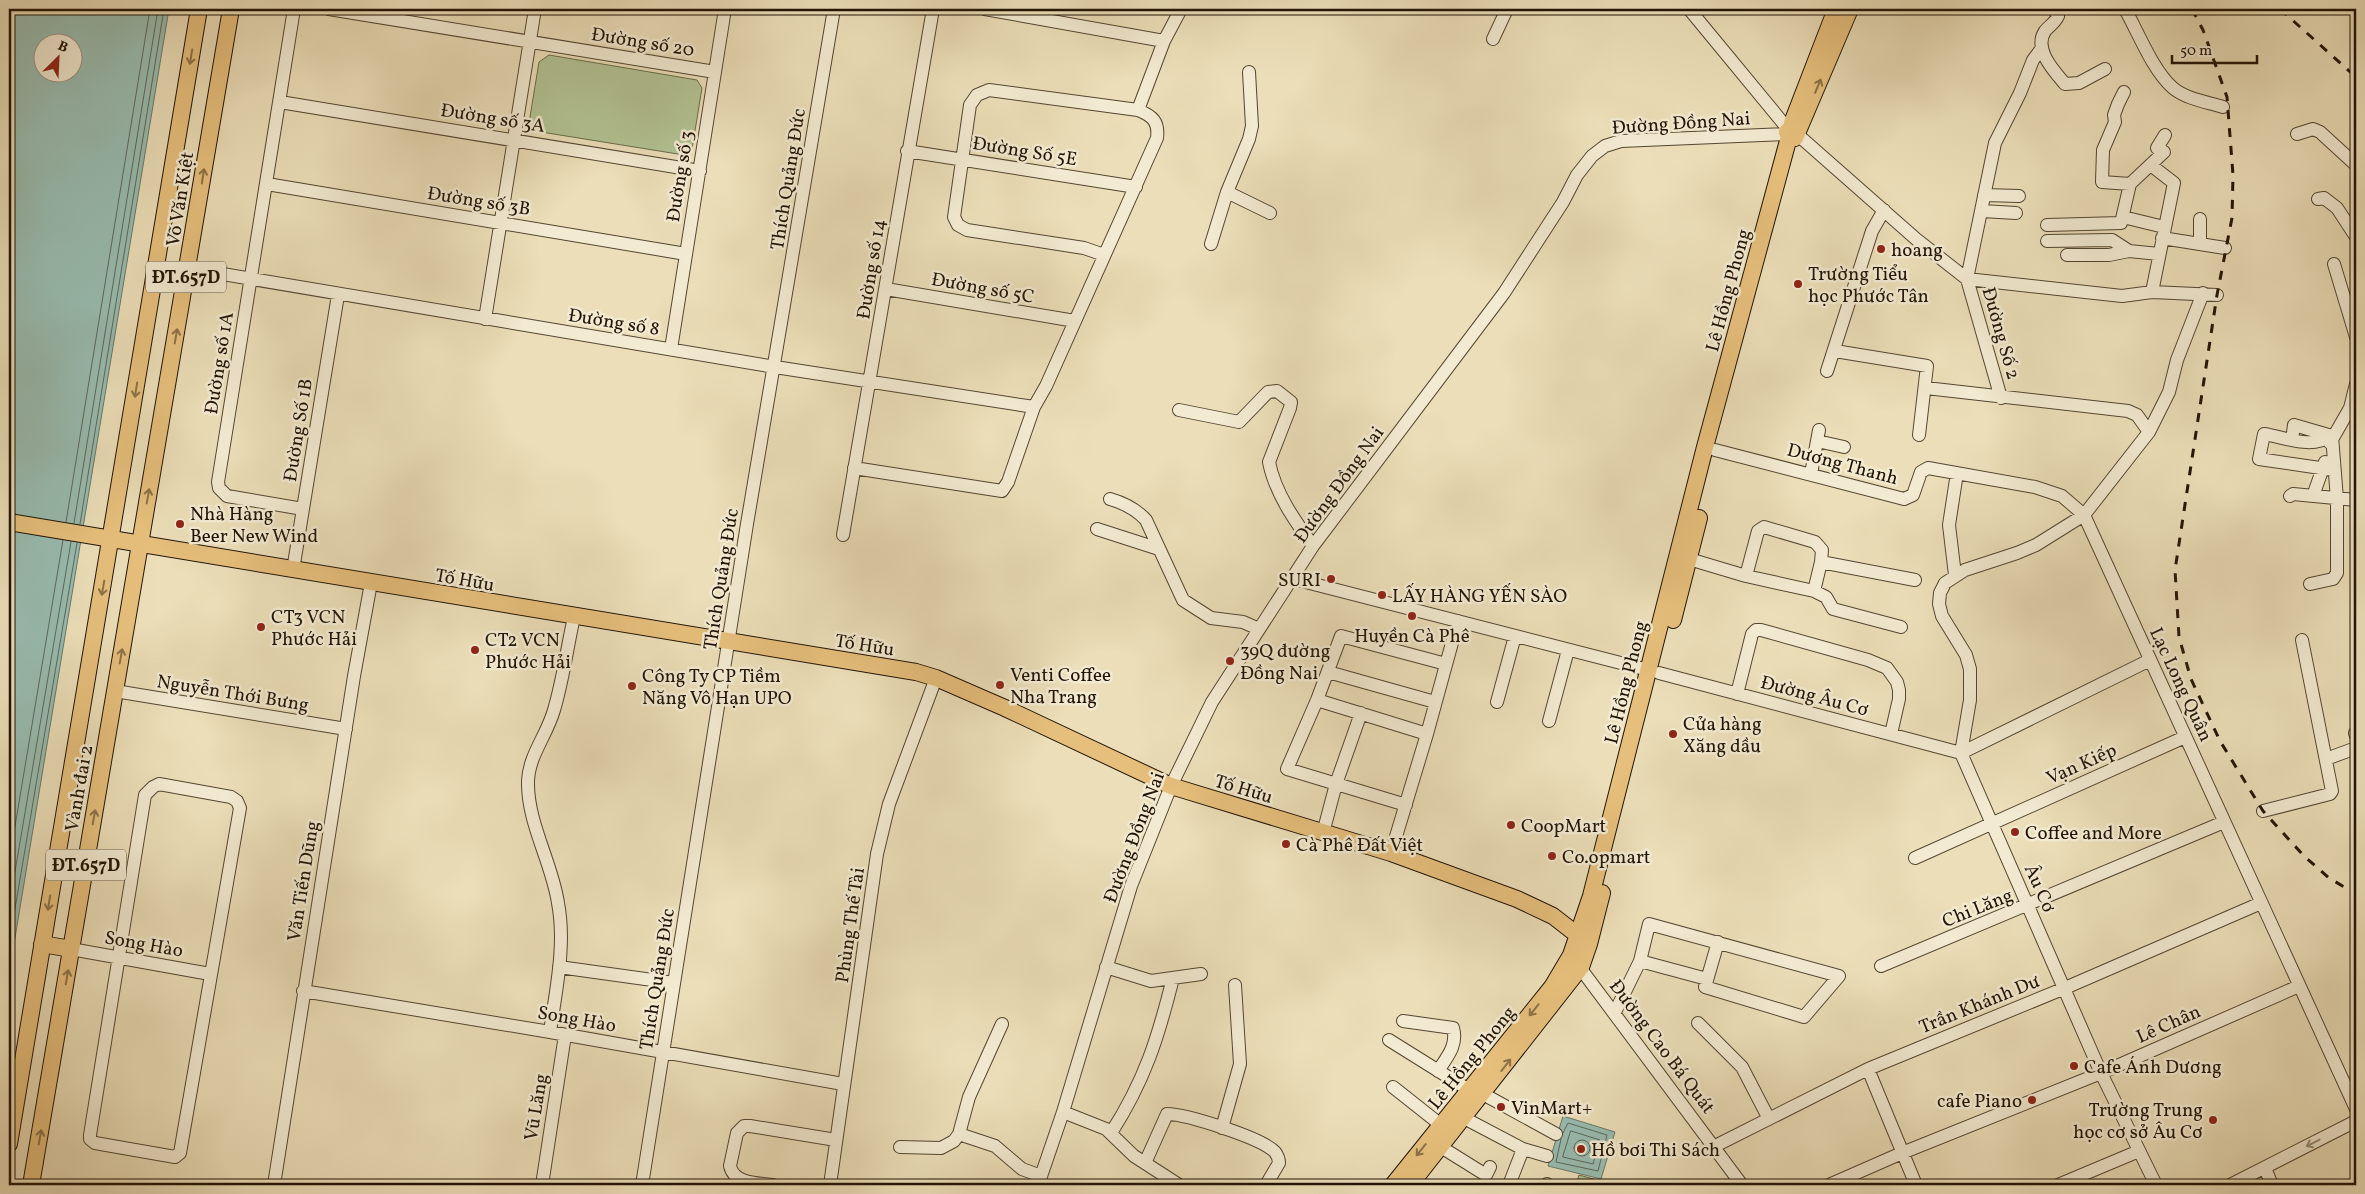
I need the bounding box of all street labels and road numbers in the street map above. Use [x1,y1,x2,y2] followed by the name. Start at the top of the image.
[589,22,696,64] street label: Đường số 20
[438,98,547,140] street label: Đường số 3A
[1611,106,1751,142] street label: Đường Đồng Nai
[765,107,813,252] street label: Thích Quảng Đức
[661,129,701,224] street label: Đường số 3
[971,131,1079,173] street label: Đường Số 5E
[161,150,201,249] street label: Võ Văn Kiệt
[425,181,532,223] street label: Đường số 3B
[851,217,893,321] street label: Đường số 14
[1700,226,1758,355] street label: Lê Hồng Phong
[146,262,226,292] road number: ĐT.657D
[929,267,1036,311] street label: Đường số 5C
[1974,284,2026,383] street label: Đường Số 2
[566,303,661,343] street label: Đường số 8
[199,310,241,416] street label: Đường số 1A
[278,377,320,484] street label: Đường Số 1B
[1288,421,1391,549] street label: Đường Đồng Nai
[1784,438,1901,492] street label: Dương Thanh
[698,507,746,652] street label: Thích Quảng Đức
[433,563,496,599] street label: Tố Hữu
[1599,618,1655,747] street label: Lê Hồng Phong
[2142,623,2218,746] street label: Lạc Long Quân
[833,628,896,663] street label: Tố Hữu
[155,669,311,719] street label: Nguyễn Thới Bưng
[1757,670,1872,724] street label: Đường Âu Cơ
[2043,738,2121,792] street label: Vạn Kiếp
[60,743,100,834] street label: Vành đai 2
[1098,768,1172,907] street label: Đường Đồng Nai
[1211,769,1276,811] street label: Tố Hữu
[282,819,326,943] street label: Văn Tiến Dũng
[46,850,126,880] road number: ĐT.657D
[2017,860,2061,917] street label: Âu Cơ
[830,866,872,985] street label: Phùng Thế Tài
[1938,883,2017,935] street label: Chi Lăng
[634,907,682,1052] street label: Thích Quảng Đức
[102,925,185,965] street label: Song Hào
[1916,969,2044,1041] street label: Trần Khánh Dư
[1602,975,1721,1120] street label: Đường Cao Bá Quát
[2132,999,2205,1051] street label: Lê Chân
[535,1000,618,1040] street label: Song Hào
[1423,1001,1522,1115] street label: Lê Hồng Phong
[519,1072,555,1143] street label: Vũ Lăng

